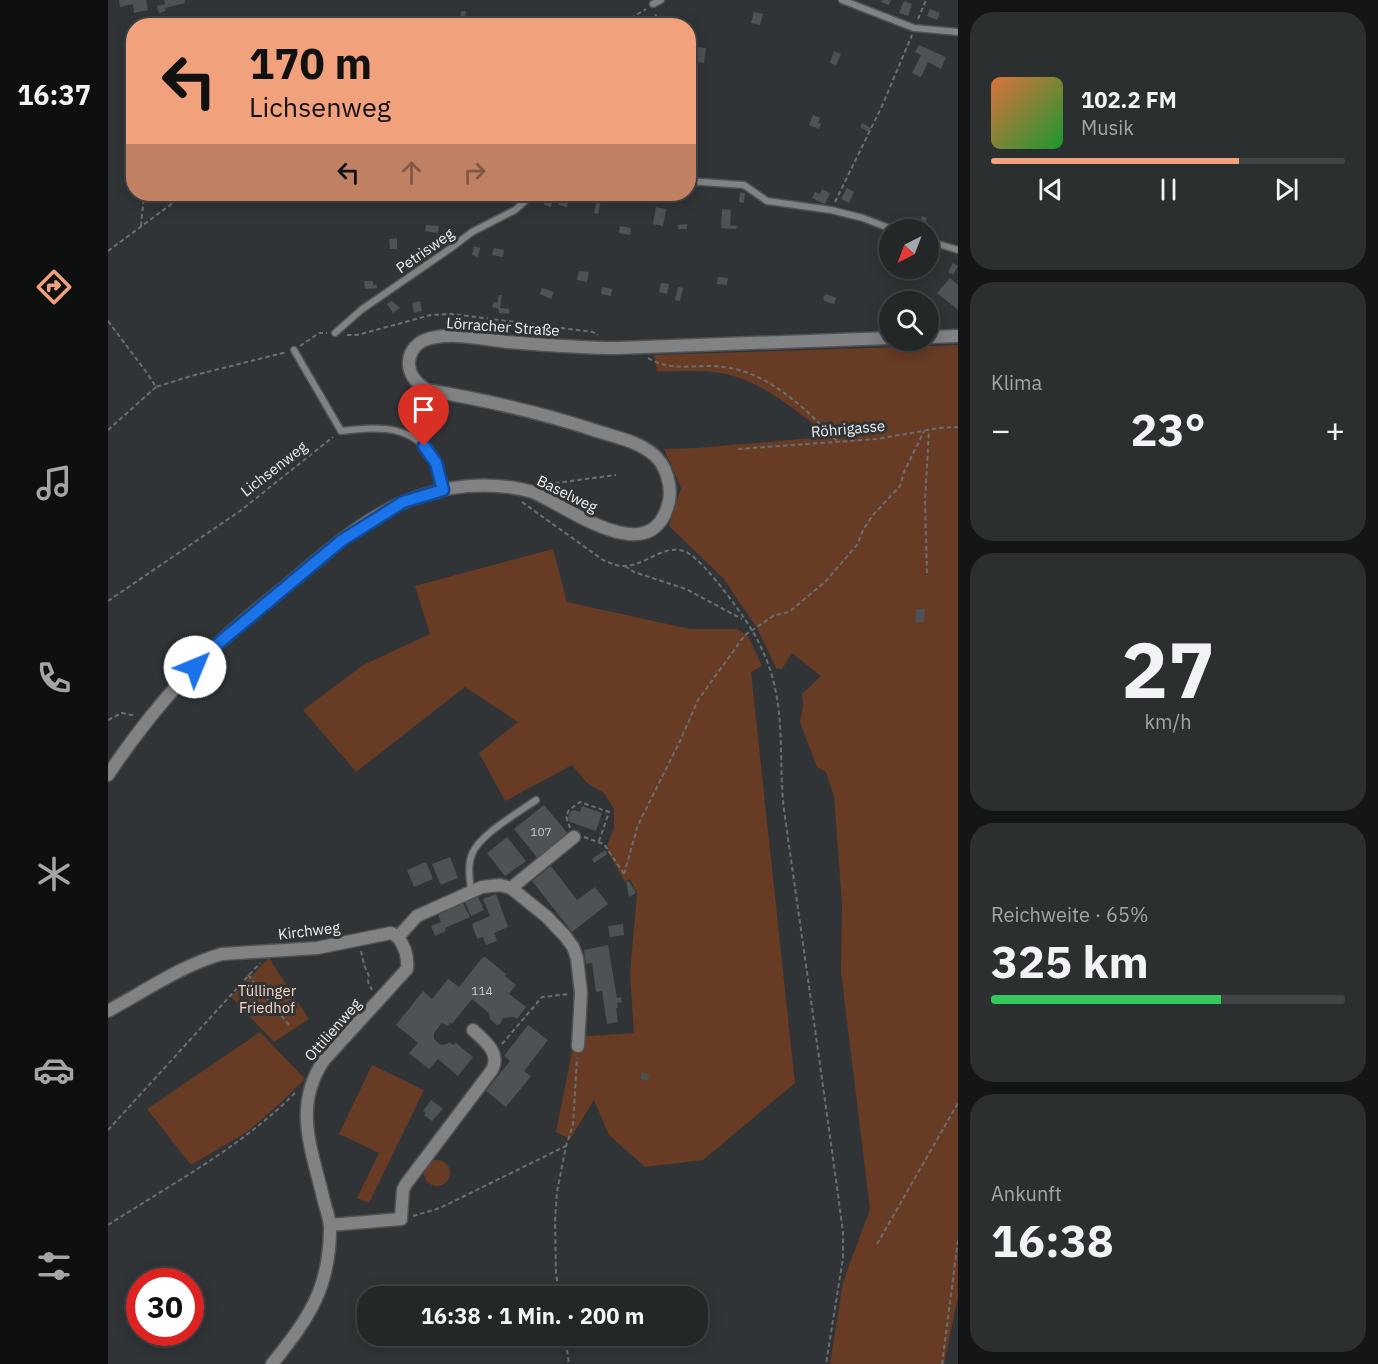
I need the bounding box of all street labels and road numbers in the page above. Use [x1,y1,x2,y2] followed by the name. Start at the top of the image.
[392,224,457,277] street label: Petrisweg
[446,313,560,340] street label: Lörracher Straße
[810,416,886,441] street label: Röhrigasse
[237,437,311,500] street label: Lichsenweg
[534,471,601,516] street label: Baselweg
[277,917,341,944] street label: Kirchweg
[300,994,365,1065] street label: Ottilienweg

